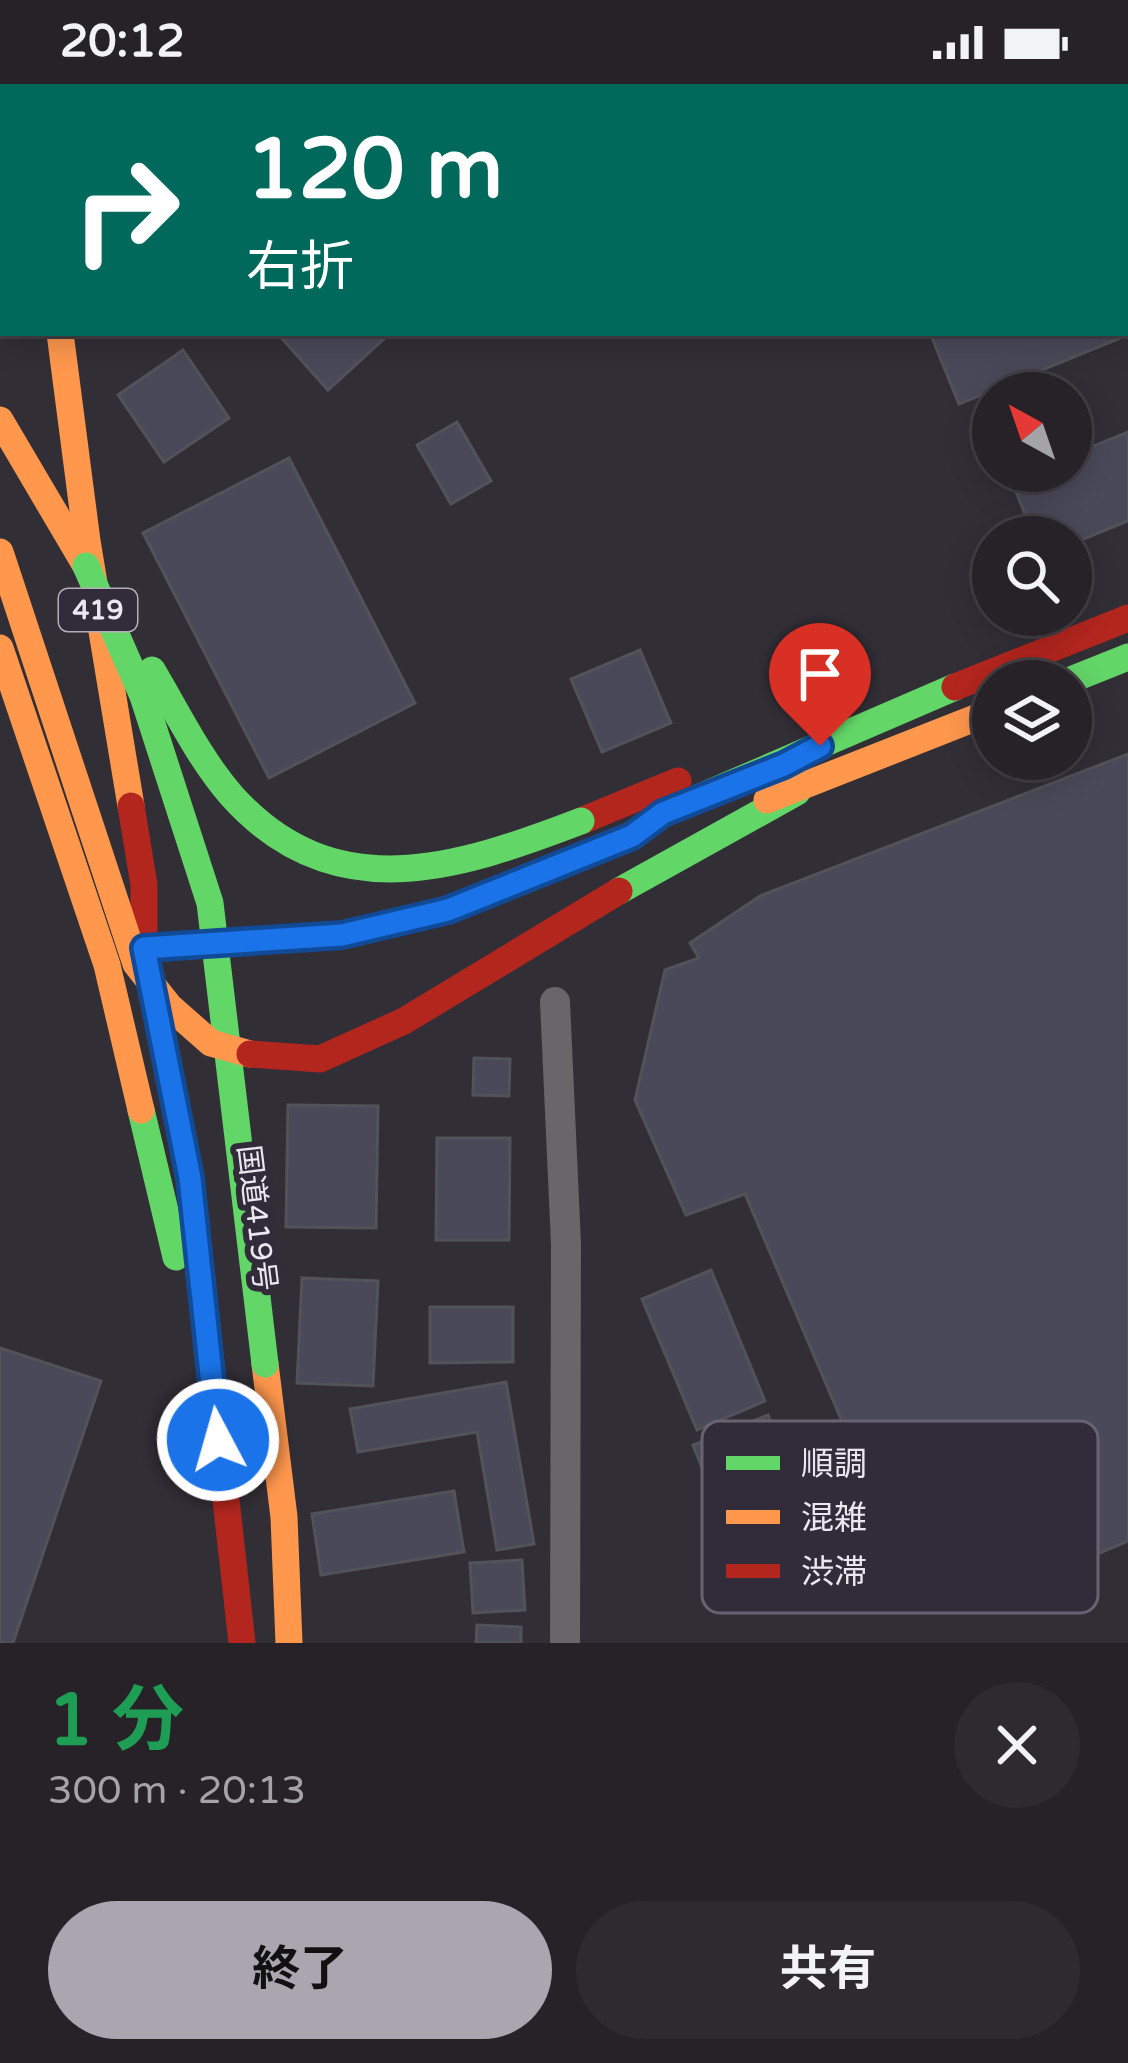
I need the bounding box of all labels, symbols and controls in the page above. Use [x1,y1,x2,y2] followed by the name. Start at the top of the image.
[60,15,185,69] text: 20:12
[246,120,503,221] text: 120 m
[48,132,204,288] icon: right
[246,235,354,300] text: 右折
[972,372,1092,492] north arrow
[972,372,1092,780] map controls
[972,516,1092,636] button: search
[59,589,137,631] road number: 419
[769,623,871,746] pin
[787,641,853,707] icon: arrive
[972,660,1092,780] button: layers
[229,1143,284,1293] street label: 国道419号
[155,1377,281,1503] position arrow
[702,1421,1098,1613] legend
[801,1445,867,1484] text: 順調
[801,1499,867,1538] text: 混雑
[801,1553,867,1592] text: 渋滞
[48,1678,184,1765] text: 1 分
[954,1682,1080,1808] button: close
[48,1767,306,1814] text: 300 m · 20:13
[48,1901,552,2039] button: 終了
[576,1901,1080,2039] button: 共有

